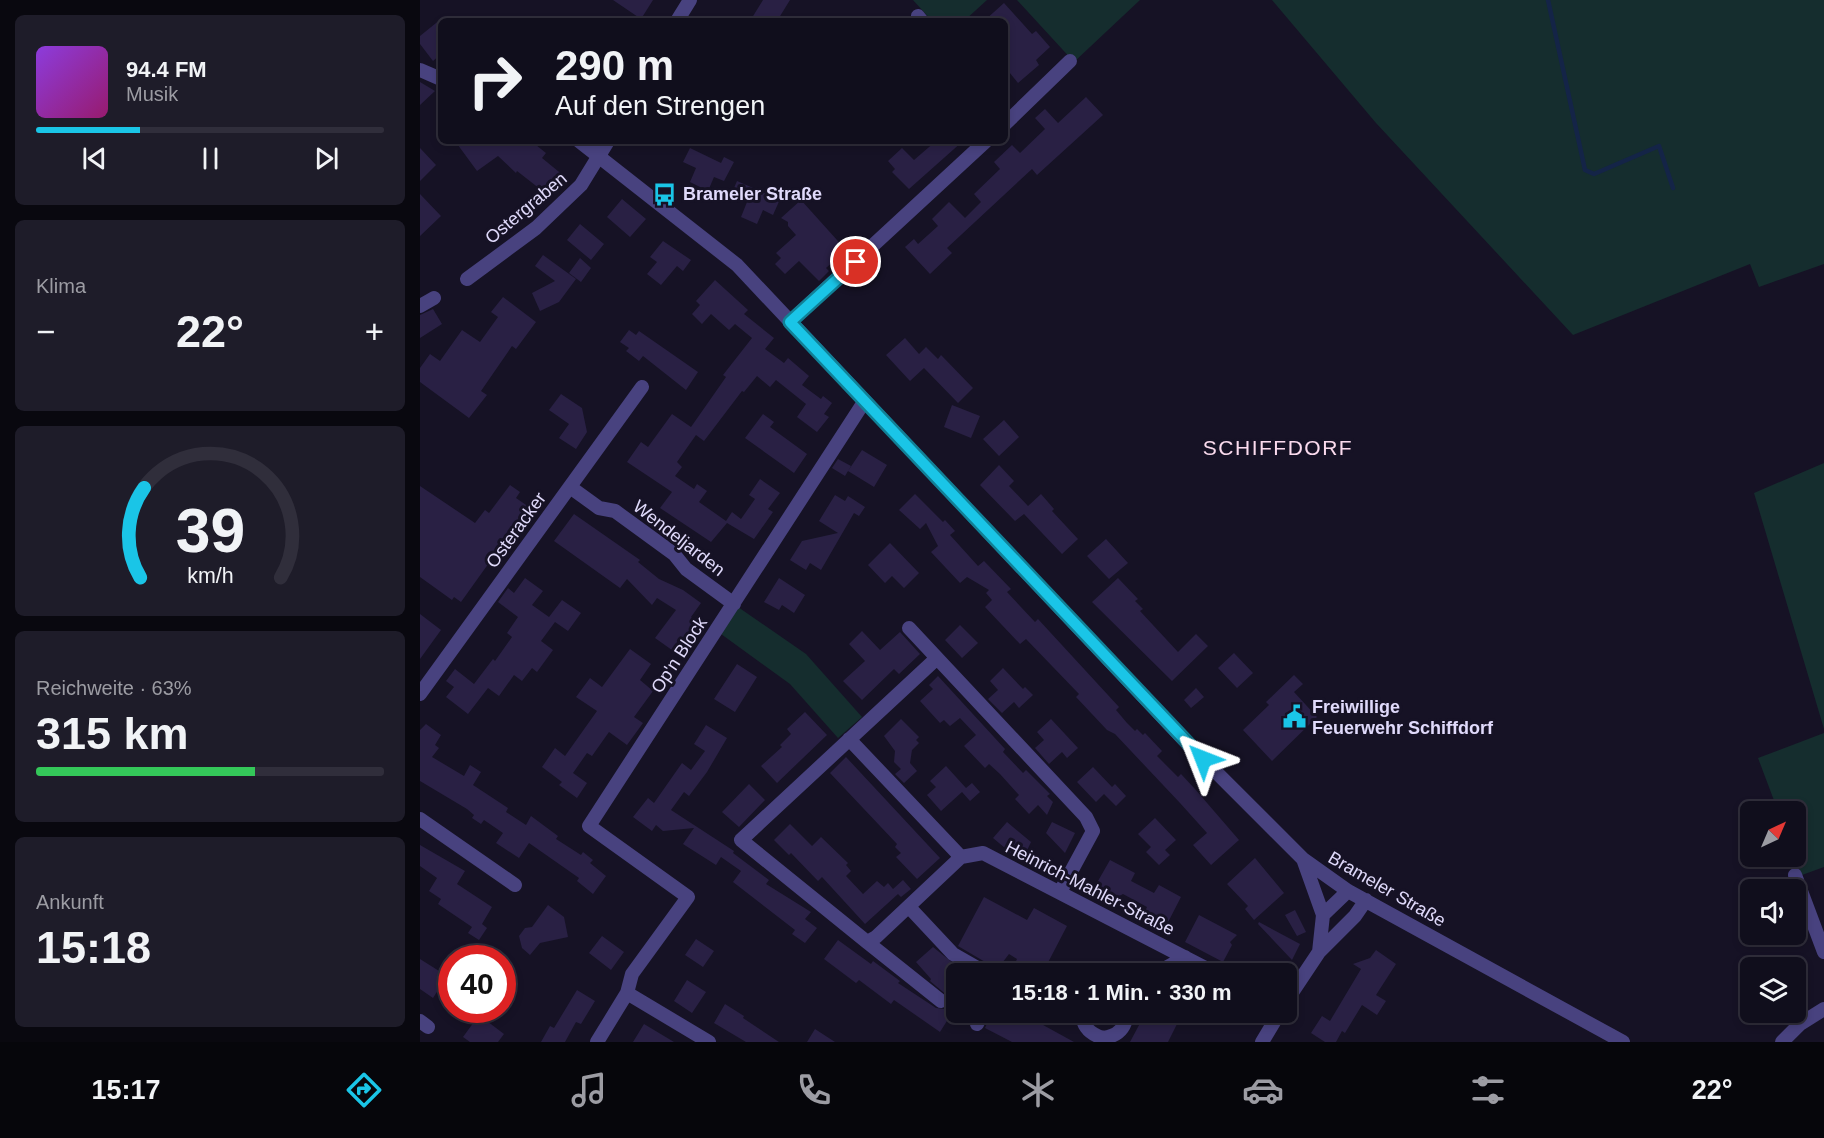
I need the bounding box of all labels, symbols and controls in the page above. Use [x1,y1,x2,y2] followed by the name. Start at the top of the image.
[456,42,534,120] icon: right
[555,42,674,89] text: 290 m
[126,57,207,82] text: 94.4 FM
[126,83,178,105] text: Musik
[555,91,765,121] text: Auf den Strengen
[78,142,111,175] icon: previous
[194,142,227,175] icon: pause
[310,142,343,175] icon: next
[481,168,571,248] street label: Ostergraben
[652,181,678,207] bus stop icon: Brameler Straße
[683,184,822,204] place label: Brameler Straße
[830,236,881,287] pin
[839,245,872,278] icon: arrive
[36,275,86,297] text: Klima
[176,306,244,357] text: 22°
[36,313,55,350] text: −
[365,313,384,350] text: +
[1203,436,1353,459] district label: SCHIFFDORF
[482,489,550,571] street label: Osteracker
[175,496,245,565] text: 39
[629,496,729,580] street label: Wendeljarden
[187,564,233,588] text: km/h
[647,612,711,697] street label: Op'n Block
[36,677,192,699] text: Reichweite · 63%
[1312,697,1494,738] place label: Freiwillige Feuerwehr Schiffdorf
[1281,704,1307,730] public building icon: Freiwillige Feuerwehr Schiffdorf
[36,708,189,759] text: 315 km
[1171,727,1235,791] position arrow
[1740,801,1806,867] north arrow
[1740,801,1806,1023] map controls
[1002,837,1178,939] street label: Heinrich-Mahler-Straße
[1325,847,1449,931] street label: Brameler Straße
[1740,879,1806,945] button: sound
[36,891,104,913] text: Ankunft
[36,922,151,973] text: 15:18
[438,945,516,1023] speed limit sign: 40
[1740,957,1806,1023] button: layers
[1011,980,1232,1005] text: 15:18 · 1 Min. · 330 m
[343,1069,385,1111] icon: directions
[568,1069,610,1111] icon: music
[793,1069,835,1111] icon: phone
[1017,1069,1059,1111] icon: climate
[1242,1069,1284,1111] icon: car
[1467,1069,1509,1111] icon: filters
[91,1075,160,1105] text: 15:17
[1692,1075,1733,1105] text: 22°

